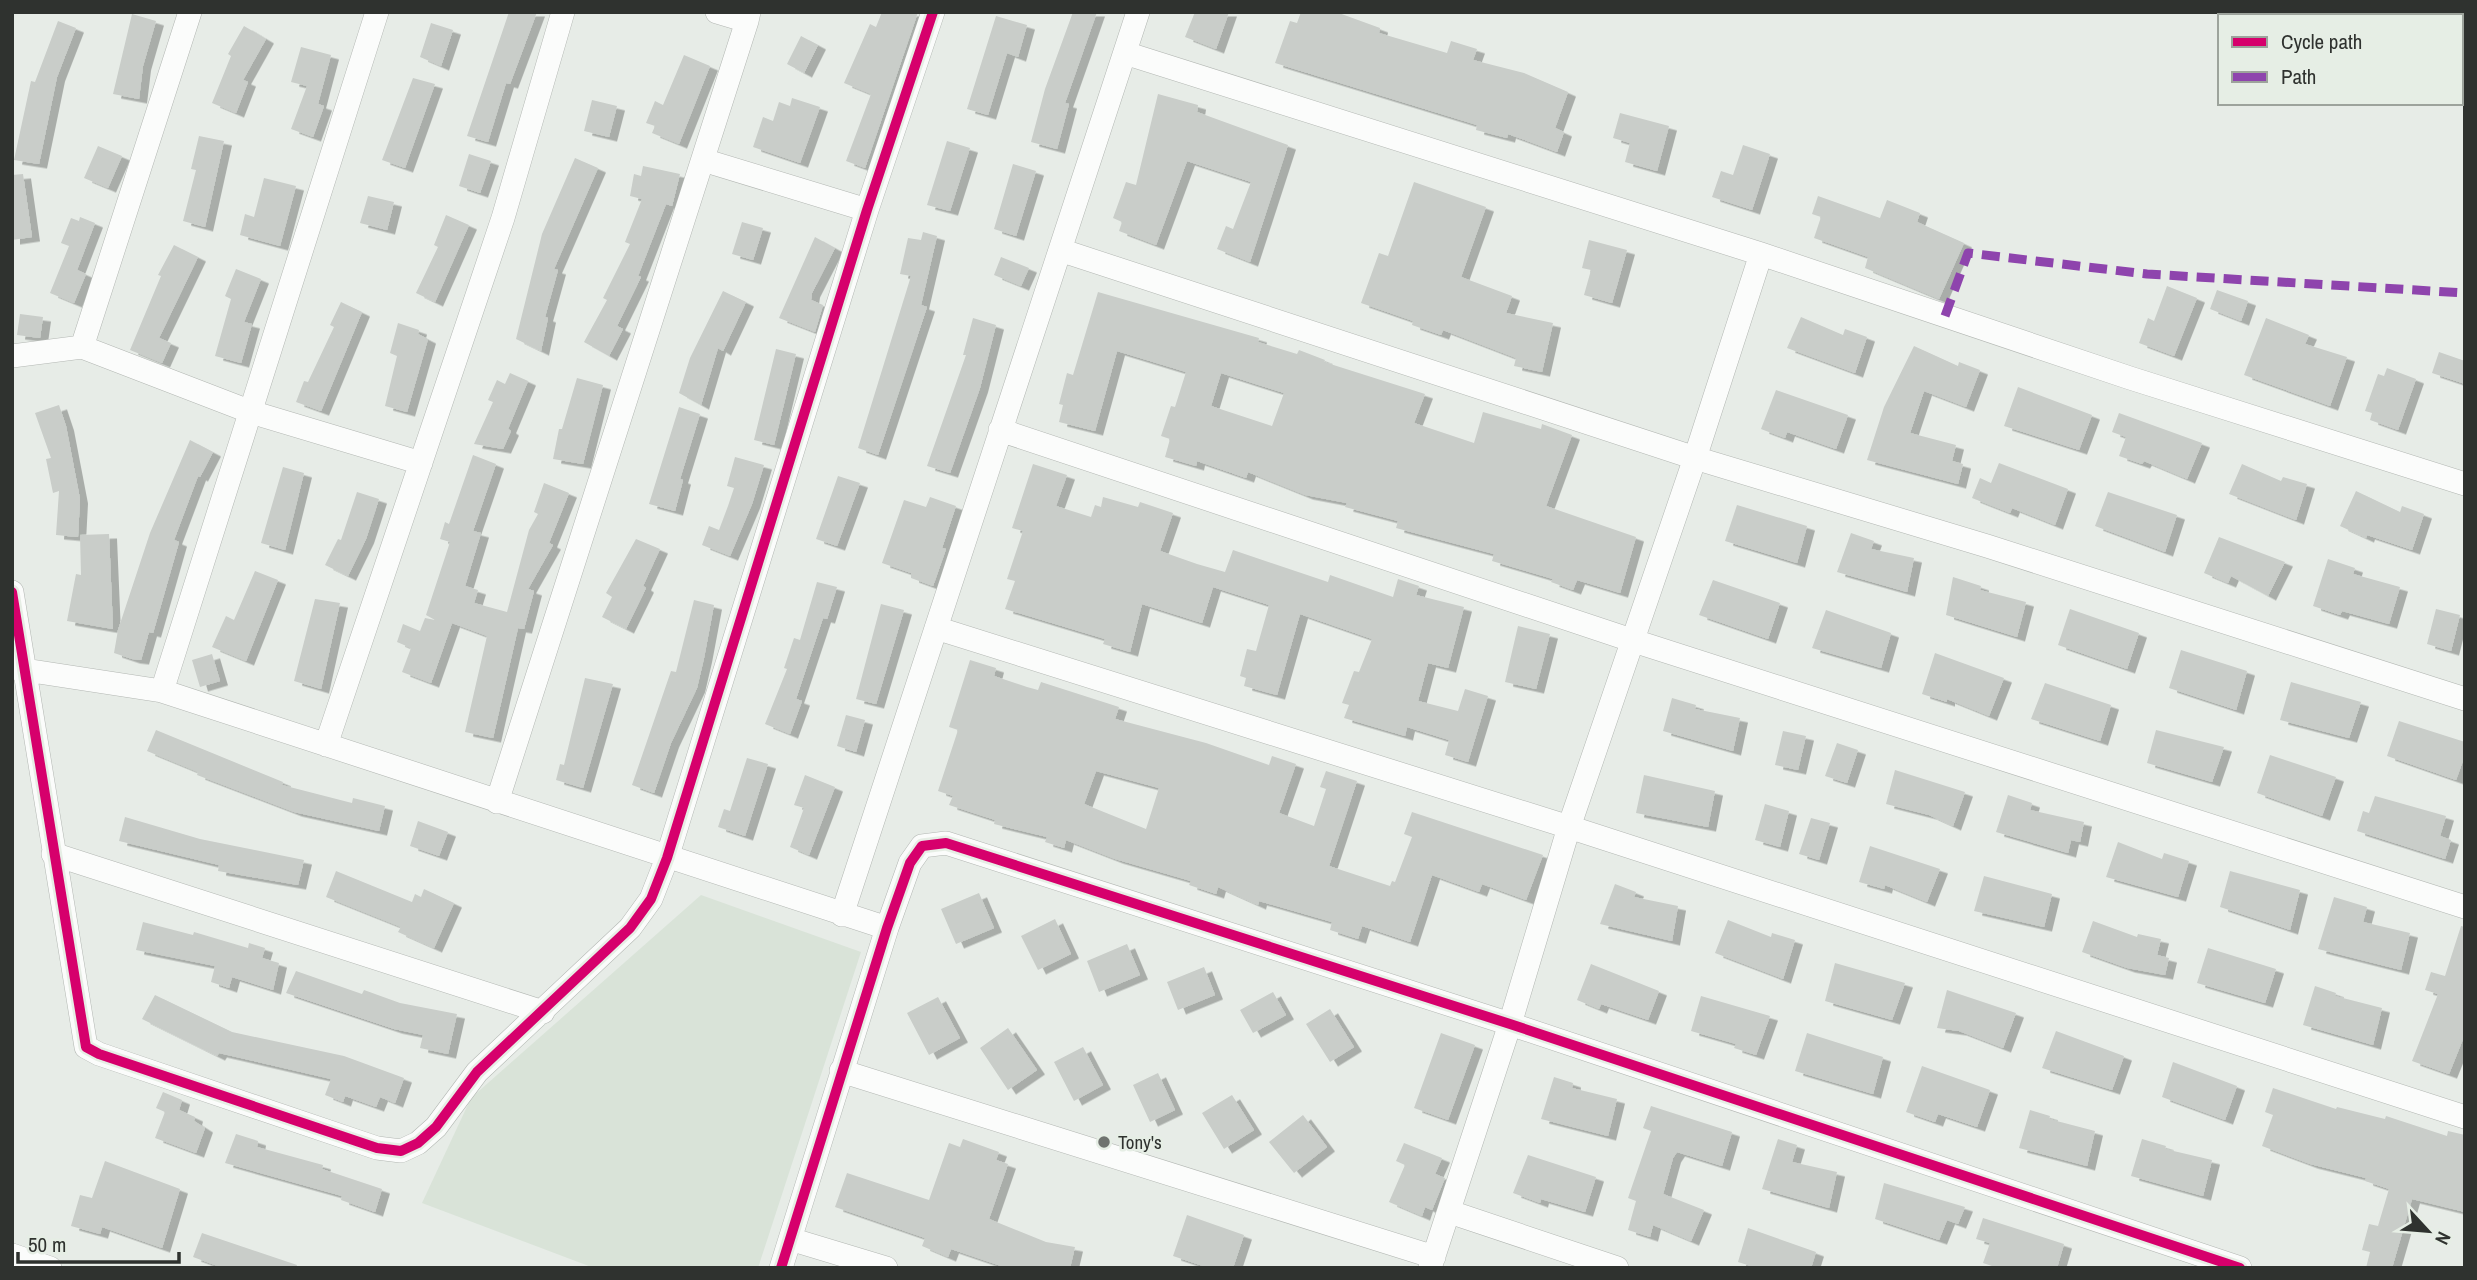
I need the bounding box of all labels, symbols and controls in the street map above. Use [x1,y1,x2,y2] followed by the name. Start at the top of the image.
[2218,14,2463,105] legend
[2281,27,2362,56] text: Cycle path
[2281,62,2316,91] text: Path
[1118,1129,1162,1155] place label: Tony's
[1096,1134,1112,1150] marker: Tony's
[2393,1196,2463,1266] north arrow
[18,1220,178,1264] scale bar
[2429,1228,2457,1249] text: N
[28,1230,66,1259] text: 50 m

